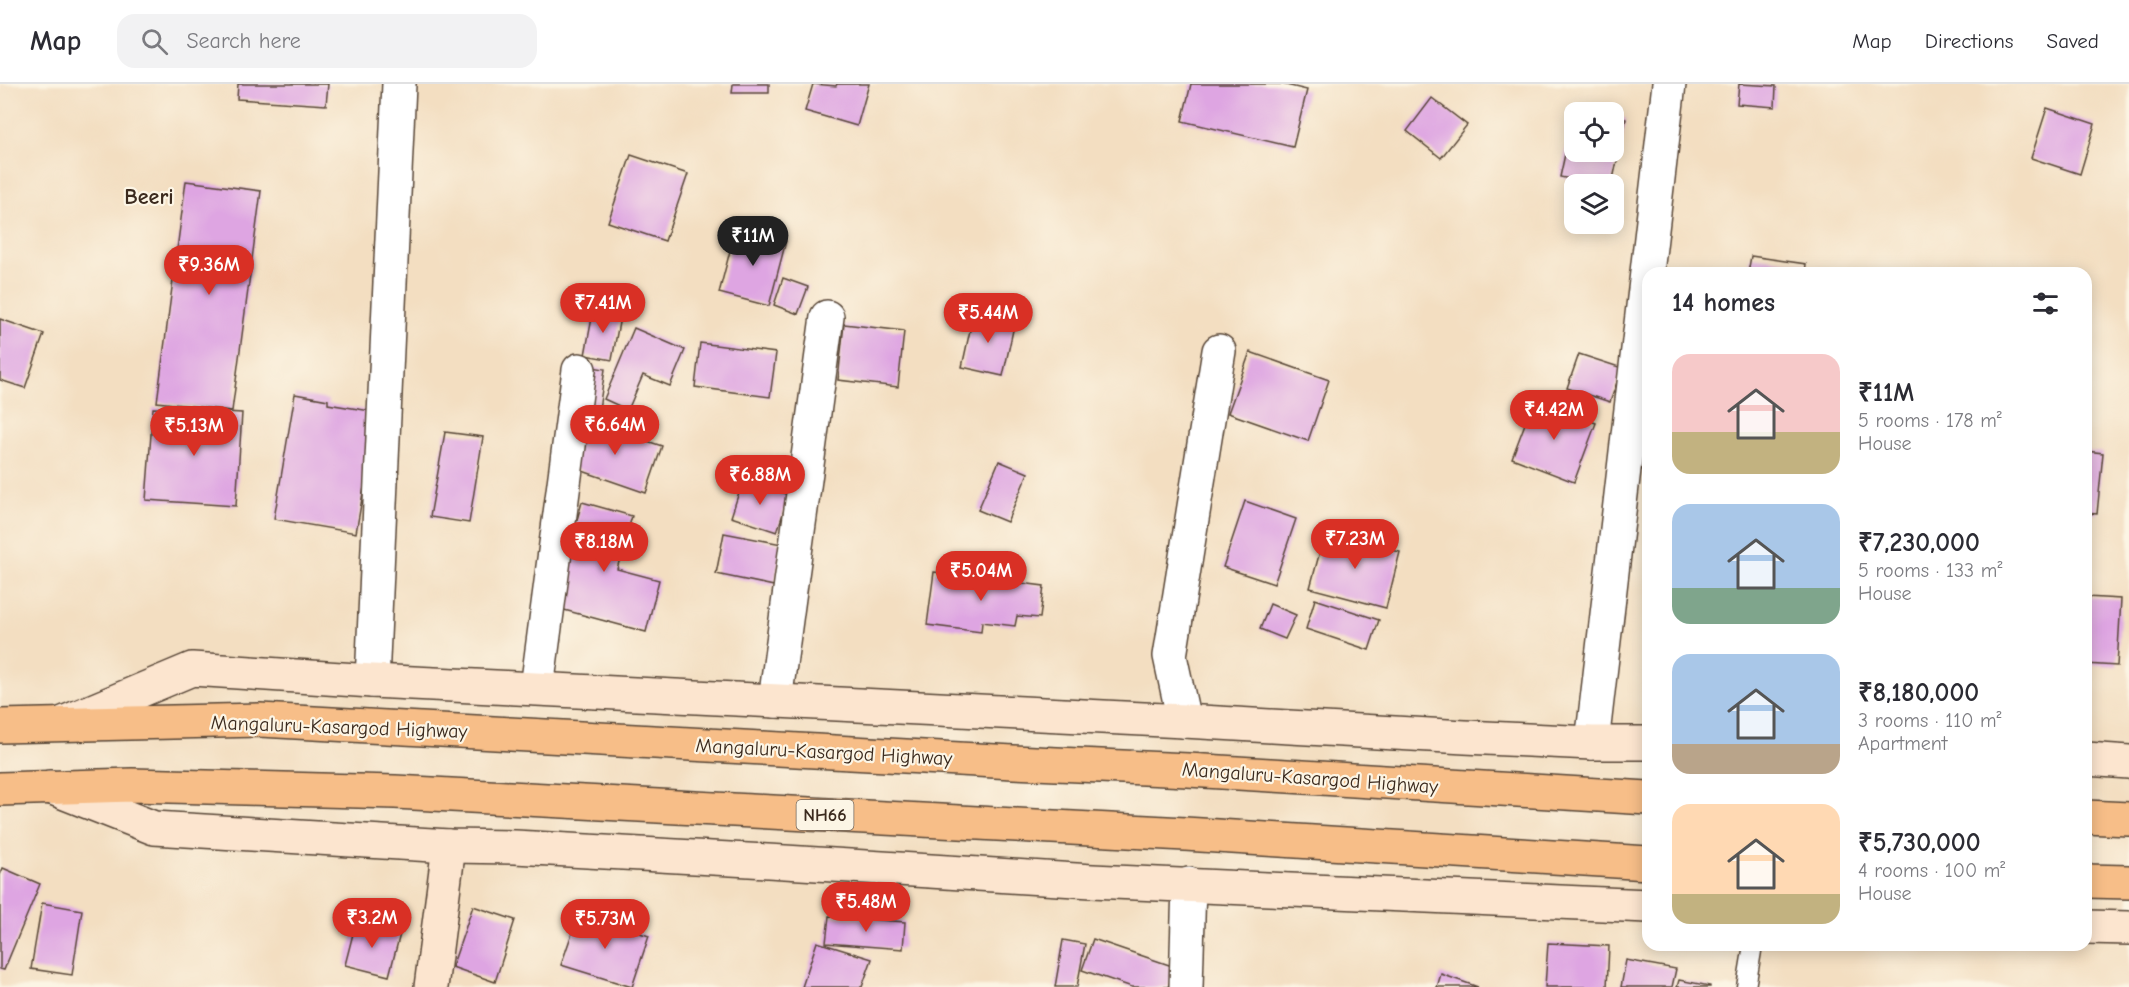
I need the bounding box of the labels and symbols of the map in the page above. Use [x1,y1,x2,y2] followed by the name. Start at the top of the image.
[124,184,174,210] district label: Beeri
[717,216,789,267] pin: ₹11M
[160,245,258,296] pin: ₹9.36M
[554,283,652,334] pin: ₹7.41M
[939,293,1037,344] pin: ₹5.44M
[1505,390,1603,441] pin: ₹4.42M
[566,405,664,456] pin: ₹6.64M
[145,406,243,457] pin: ₹5.13M
[711,455,809,506] pin: ₹6.88M
[1306,519,1404,570] pin: ₹7.23M
[555,522,653,573] pin: ₹8.18M
[932,551,1030,602] pin: ₹5.04M
[210,711,468,743] street label: Mangaluru-Kasargod Highway
[695,734,953,770] street label: Mangaluru-Kasargod Highway
[1181,758,1439,798] street label: Mangaluru-Kasargod Highway
[796,800,854,830] road number: NH66
[817,882,915,933] pin: ₹5.48M
[330,898,414,949] pin: ₹3.2M
[556,899,654,950] pin: ₹5.73M

